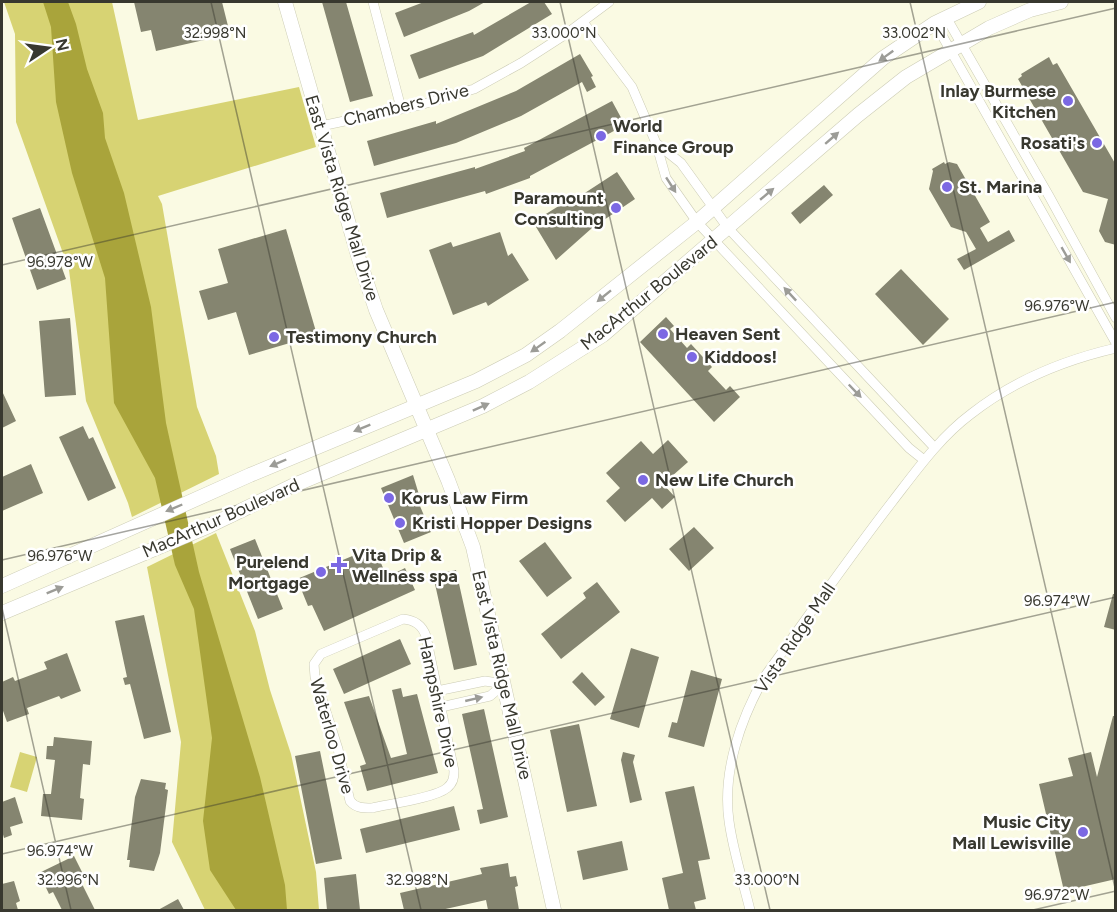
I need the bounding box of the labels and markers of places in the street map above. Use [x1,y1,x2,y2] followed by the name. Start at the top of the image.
[940,80,1056,123] place label: Inlay Burmese Kitchen
[1061,94,1075,108] marker: Inlay Burmese Kitchen
[613,115,734,158] place label: World Finance Group
[594,129,608,143] marker: World Finance Group
[1020,132,1086,154] place label: Rosati's
[1090,136,1104,150] marker: Rosati's
[959,176,1042,198] place label: St. Marina
[940,180,954,194] marker: St. Marina
[513,187,604,230] place label: Paramount Consulting
[609,201,623,215] marker: Paramount Consulting
[675,323,780,345] place label: Heaven Sent
[286,326,437,348] place label: Testimony Church
[656,327,670,341] marker: Heaven Sent
[267,330,281,344] marker: Testimony Church
[704,346,777,368] place label: Kiddoos!
[685,350,699,364] marker: Kiddoos!
[655,469,794,491] place label: New Life Church
[636,473,650,487] marker: New Life Church
[401,487,528,509] place label: Korus Law Firm
[382,491,396,505] marker: Korus Law Firm
[412,512,592,534] place label: Kristi Hopper Designs
[393,516,407,530] marker: Kristi Hopper Designs
[352,544,458,587] place label: Vita Drip & Wellness spa
[228,551,309,594] place label: Purelend Mortgage
[330,556,348,574] marker: Vita Drip & Wellness spa
[314,565,328,579] marker: Purelend Mortgage
[952,811,1072,854] place label: Music City Mall Lewisville
[1076,825,1090,839] marker: Music City Mall Lewisville

